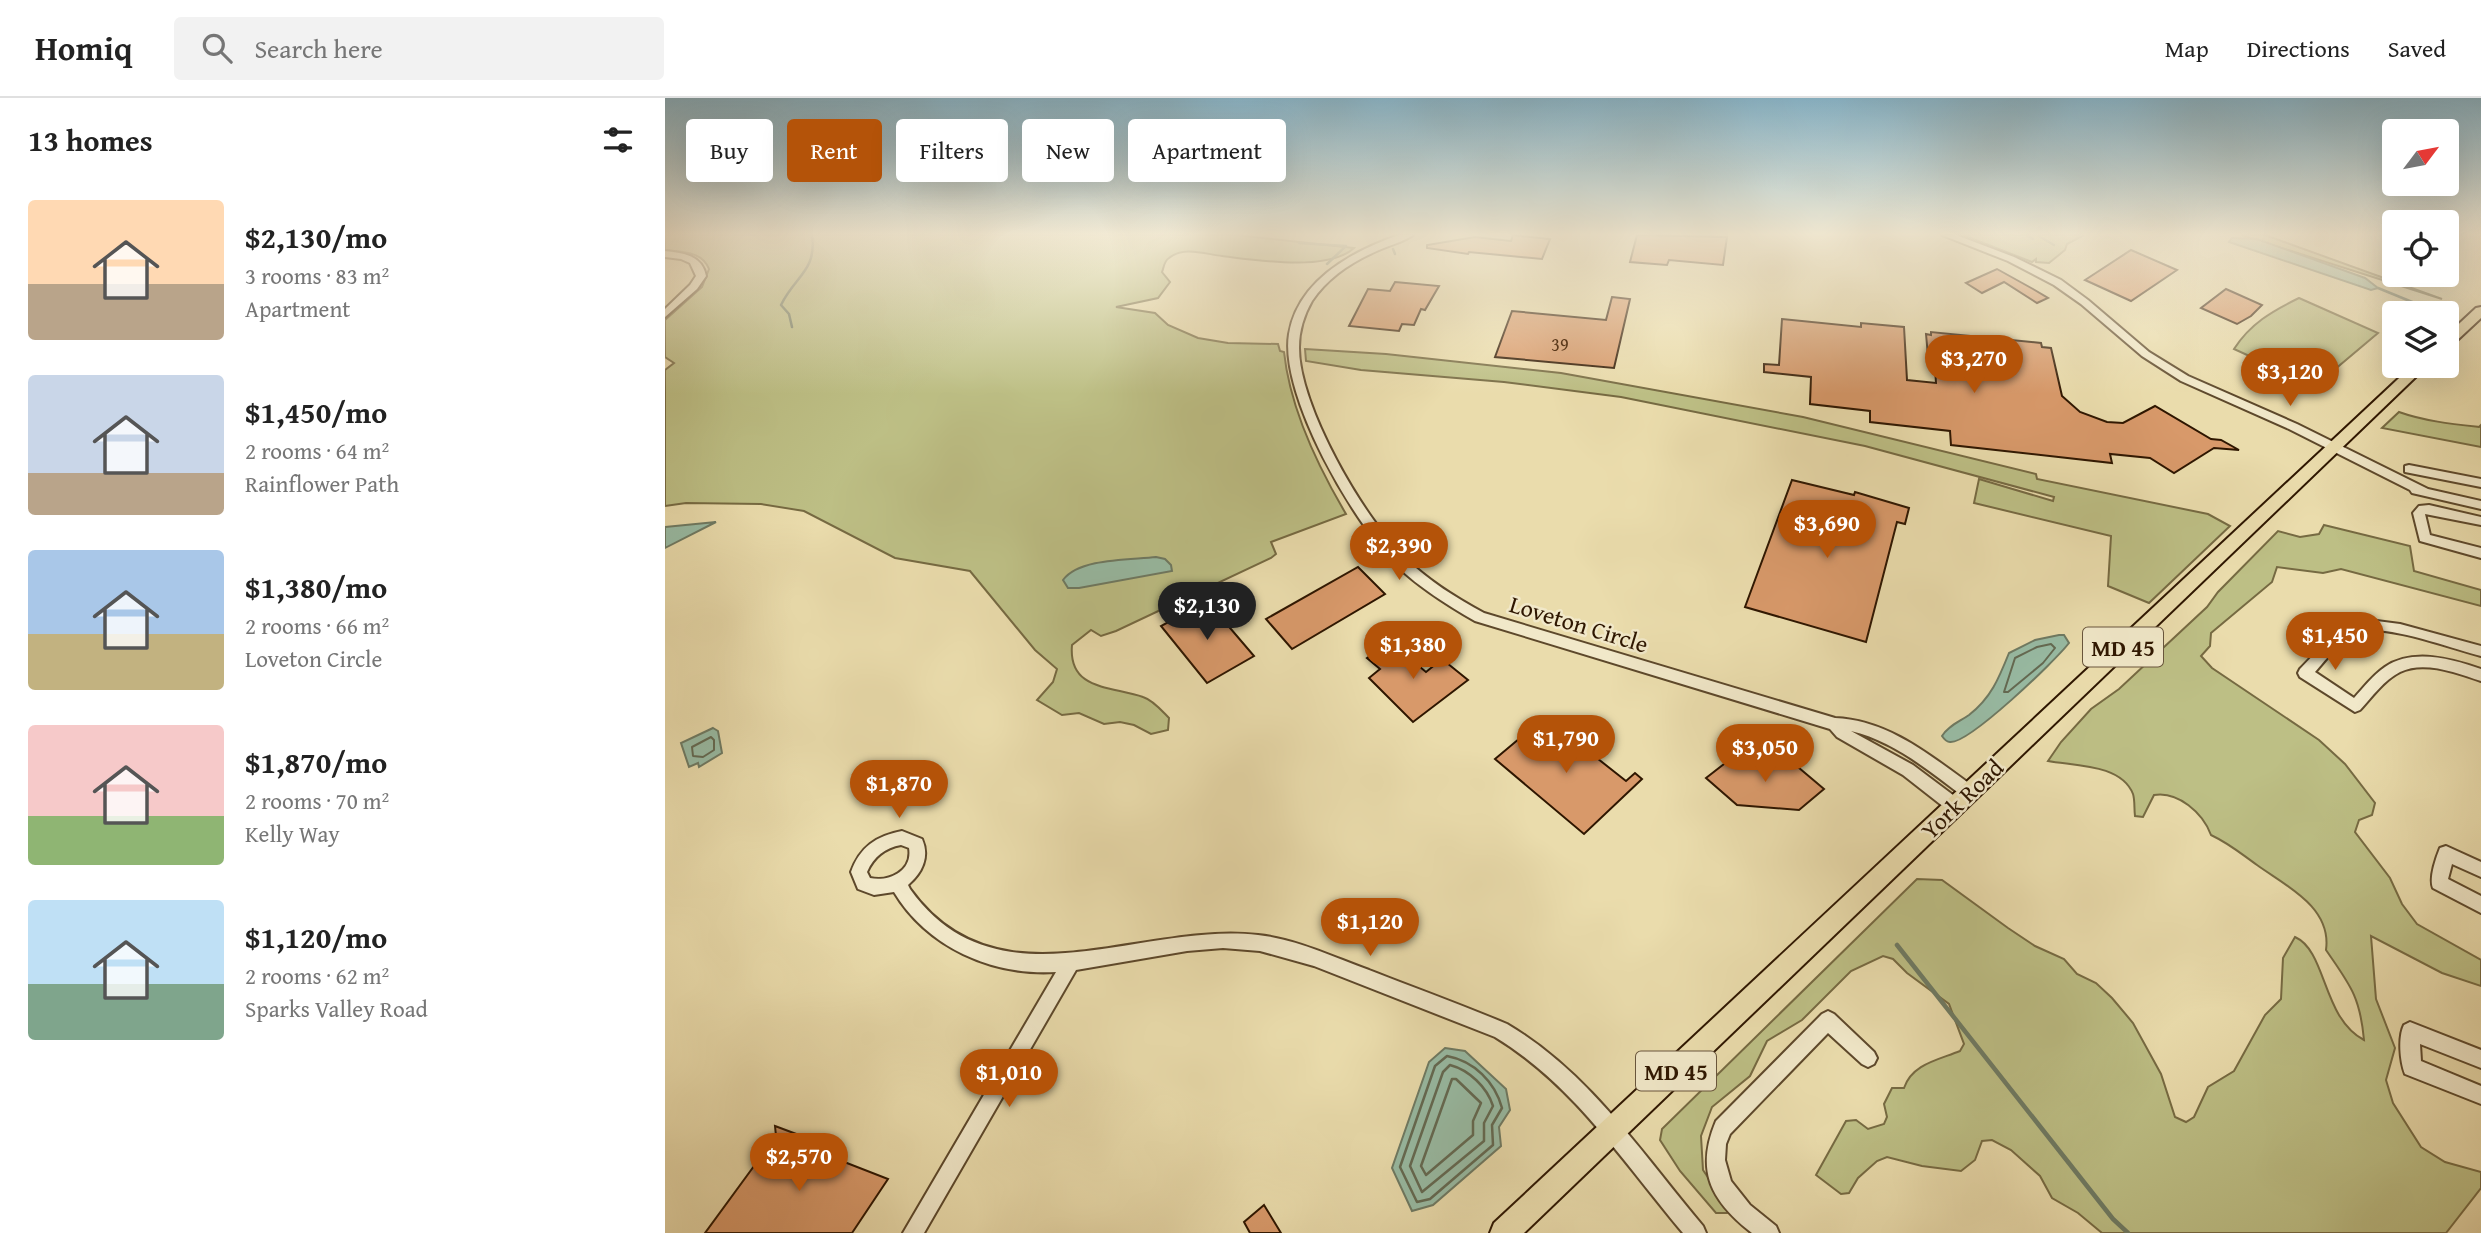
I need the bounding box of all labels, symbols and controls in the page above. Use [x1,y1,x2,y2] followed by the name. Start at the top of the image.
[174,17,664,80] search box
[35,24,132,72] text: Homiq
[198,29,236,67] icon: search
[254,29,383,68] text: Search here
[2165,31,2209,66] text: Map
[2247,31,2350,66] text: Directions
[2388,31,2446,66] text: Saved
[28,118,153,162] text: 13 homes
[686,119,773,182] chip: Buy
[787,119,882,182] chip: Rent
[896,119,1008,182] chip: Filters
[1022,119,1114,182] chip: New
[1128,119,1286,182] chip: Apartment
[2382,119,2459,196] north arrow
[2382,119,2459,378] map controls
[599,121,637,159] icon: filters
[2382,210,2459,287] button: locate
[245,215,387,259] text: $2,130/mo
[84,228,168,312] icon: home
[245,259,389,292] text: 3 rooms · 83 m²
[245,292,350,325] text: Apartment
[2382,301,2459,378] button: layers
[1551,331,1569,358] house number: 39
[1917,336,2031,395] pin: $3,270
[1941,341,2007,374] text: $3,270
[2233,348,2347,408] pin: $3,120
[2257,354,2323,387] text: $3,120
[245,390,387,434] text: $1,450/mo
[84,403,168,487] icon: home
[245,434,389,467] text: 2 rooms · 64 m²
[245,467,399,500] text: Rainflower Path
[1770,500,1884,560] pin: $3,690
[1794,506,1860,539] text: $3,690
[1342,522,1456,582] pin: $2,390
[1366,528,1432,561] text: $2,390
[245,565,387,609] text: $1,380/mo
[84,578,168,662] icon: home
[1150,582,1264,642] pin: $2,130
[1505,586,1653,662] street label: Loveton Circle
[1174,588,1240,621] text: $2,130
[245,609,389,642] text: 2 rooms · 66 m²
[2278,612,2392,672] pin: $1,450
[2302,618,2368,651] text: $1,450
[1356,622,1470,681] pin: $1,380
[1380,627,1446,660] text: $1,380
[2083,628,2163,666] road number: MD 45
[245,642,382,675] text: Loveton Circle
[1509,716,1623,775] pin: $1,790
[1533,721,1599,754] text: $1,790
[1708,724,1822,784] pin: $3,050
[1732,730,1798,763] text: $3,050
[245,740,387,784] text: $1,870/mo
[1913,751,2011,847] street label: York Road
[84,753,168,837] icon: home
[842,760,956,820] pin: $1,870
[866,766,932,799] text: $1,870
[245,784,389,817] text: 2 rooms · 70 m²
[245,817,340,850] text: Kelly Way
[1313,898,1427,958] pin: $1,120
[1337,904,1403,937] text: $1,120
[245,915,387,959] text: $1,120/mo
[84,928,168,1012] icon: home
[245,959,389,992] text: 2 rooms · 62 m²
[245,992,428,1025] text: Sparks Valley Road
[952,1049,1066,1109] pin: $1,010
[1636,1052,1716,1090] road number: MD 45
[976,1055,1042,1088] text: $1,010
[742,1134,856,1193] pin: $2,570
[766,1139,832,1172] text: $2,570

